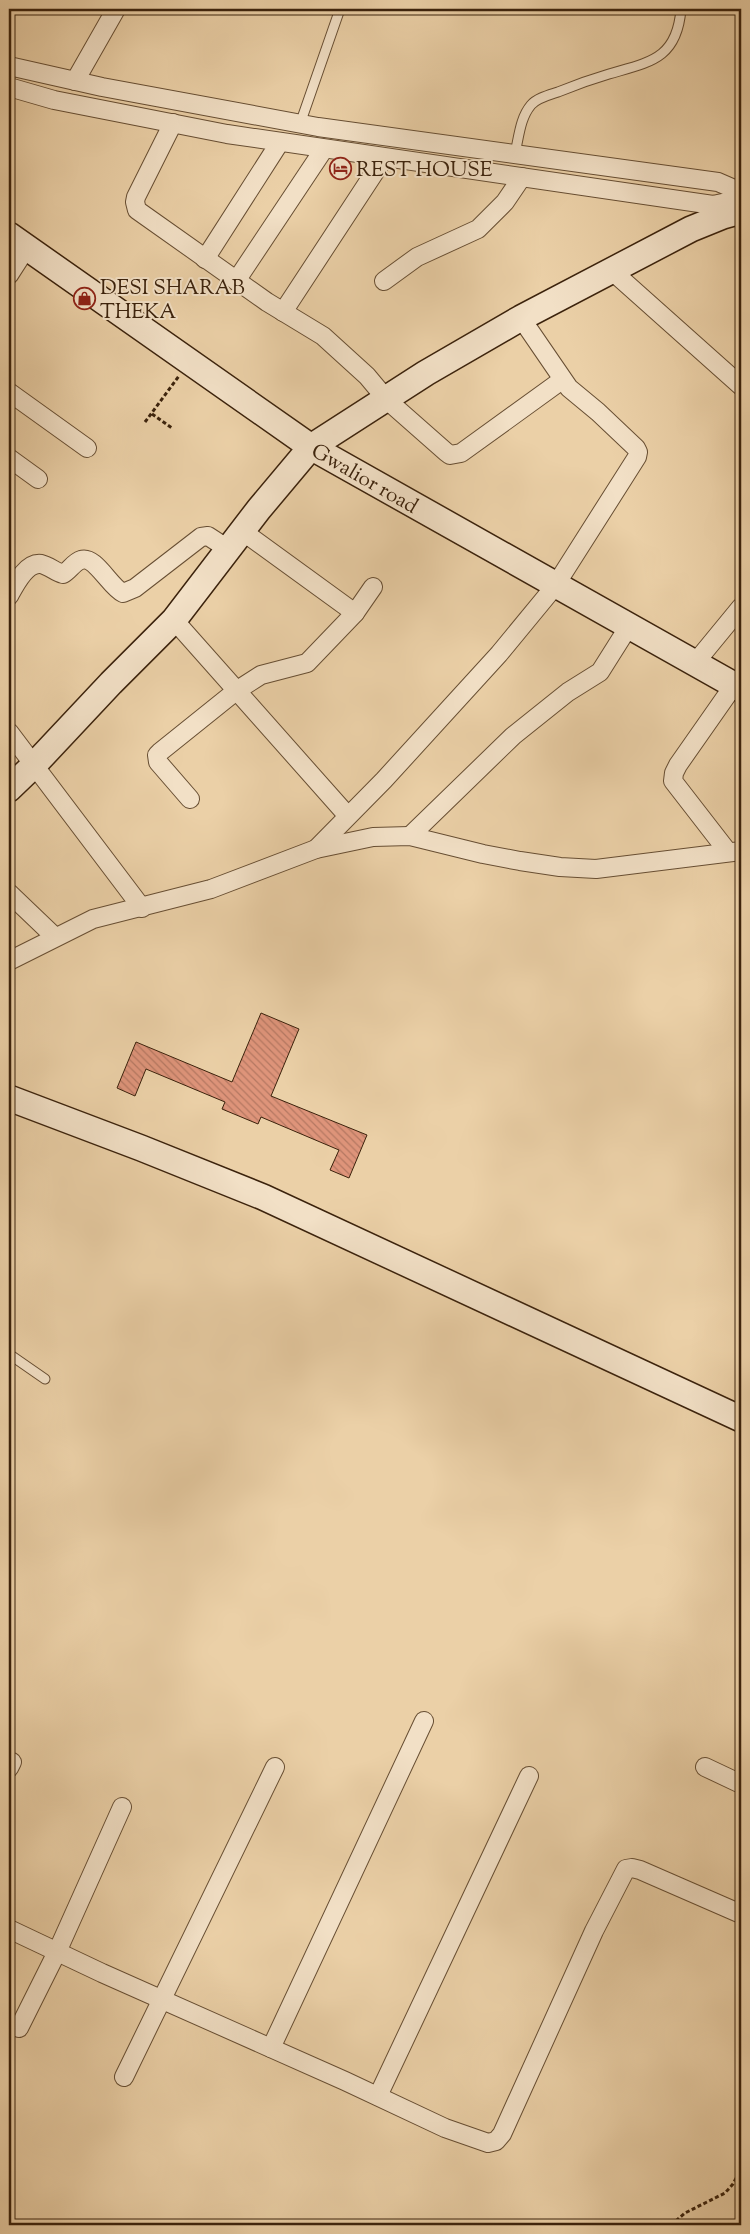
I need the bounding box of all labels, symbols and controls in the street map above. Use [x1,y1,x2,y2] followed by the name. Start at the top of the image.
[356,156,493,186] place label: REST HOUSE
[328,157,352,181] hotel icon: REST HOUSE
[100,274,245,328] place label: DESI SHARAB THEKA
[72,287,96,311] shop icon: DESI SHARAB THEKA
[305,437,423,522] street label: Gwalior road

